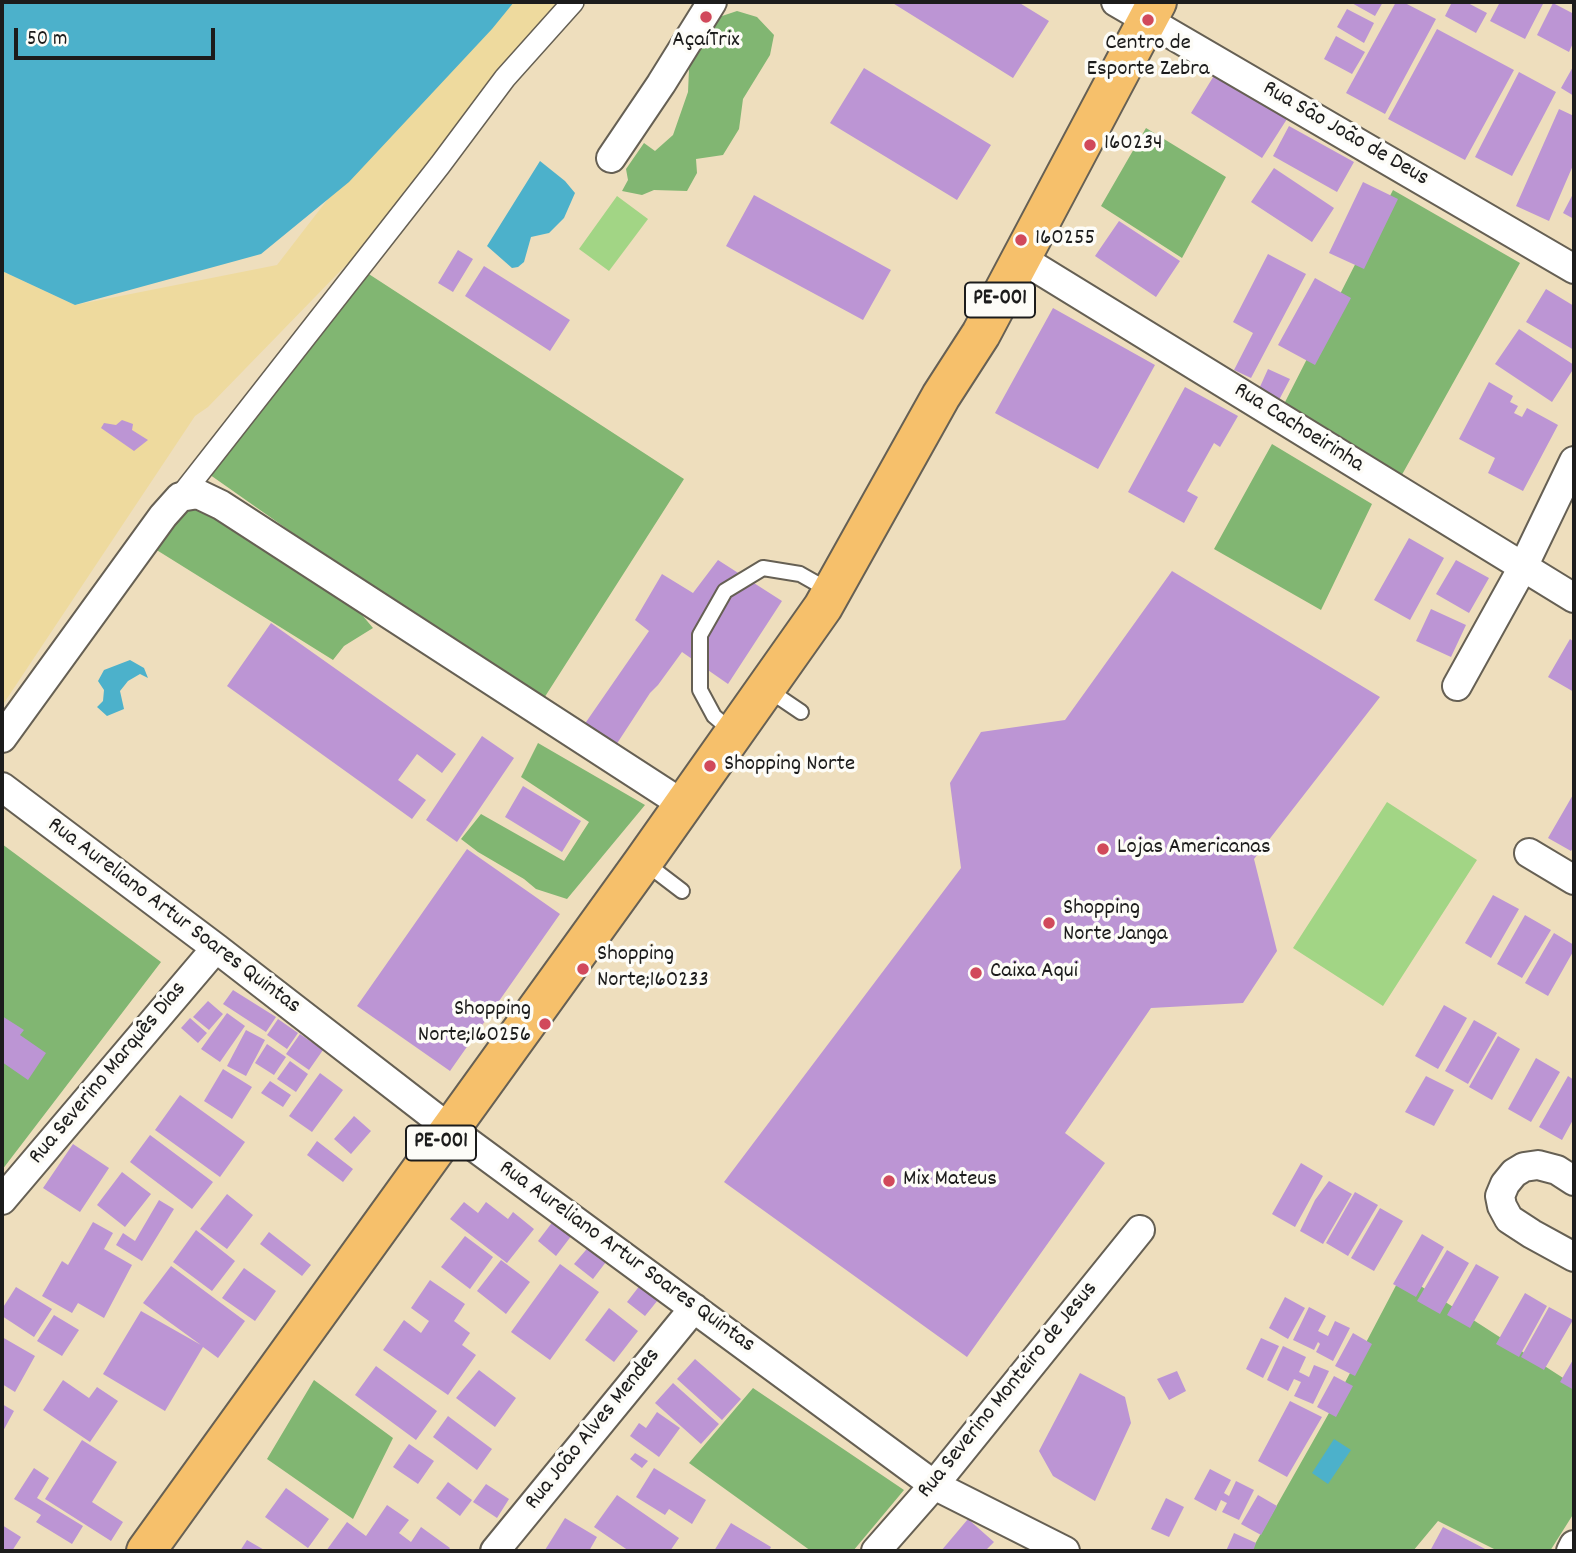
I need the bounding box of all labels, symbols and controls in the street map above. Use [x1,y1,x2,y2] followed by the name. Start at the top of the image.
[698,9,714,25] marker: AçaíTrix
[1140,12,1156,28] marker: Centro de Esporte Zebra
[18,14,219,58] scale bar
[27,25,67,55] text: 50 m
[672,28,740,56] place label: AçaíTrix
[1087,31,1209,85] place label: Centro de Esporte Zebra
[1257,76,1433,194] street label: Rua São João de Deus
[1104,131,1163,159] place label: 160234
[1082,137,1098,153] marker: 160234
[1035,226,1095,254] place label: 160255
[1013,232,1029,248] marker: 160255
[965,282,1035,318] road number: PE-001
[1228,378,1368,480] street label: Rua Cachoeirinha
[724,752,855,780] place label: Shopping Norte
[702,758,718,774] marker: Shopping Norte
[41,813,305,1021] street label: Rua Aureliano Artur Soares Quintas
[1117,835,1271,863] place label: Lojas Americanas
[1095,841,1111,857] marker: Lojas Americanas
[1063,896,1168,950] place label: Shopping Norte Janga
[1041,915,1057,931] marker: Shopping Norte Janga
[597,942,709,996] place label: Shopping Norte;160233
[990,959,1078,987] place label: Caixa Aqui
[575,961,591,977] marker: Shopping Norte;160233
[968,965,984,981] marker: Caixa Aqui
[24,977,194,1171] street label: Rua Severino Marquês Dias
[418,997,531,1051] place label: Shopping Norte;160256
[537,1016,553,1032] marker: Shopping Norte;160256
[406,1126,476,1160] road number: PE-001
[492,1156,760,1360] street label: Rua Aureliano Artur Soares Quintas
[903,1167,997,1195] place label: Mix Mateus
[881,1173,897,1189] marker: Mix Mateus
[913,1277,1105,1505] street label: Rua Severino Monteiro de Jesus
[520,1343,668,1517] street label: Rua João Alves Mendes

